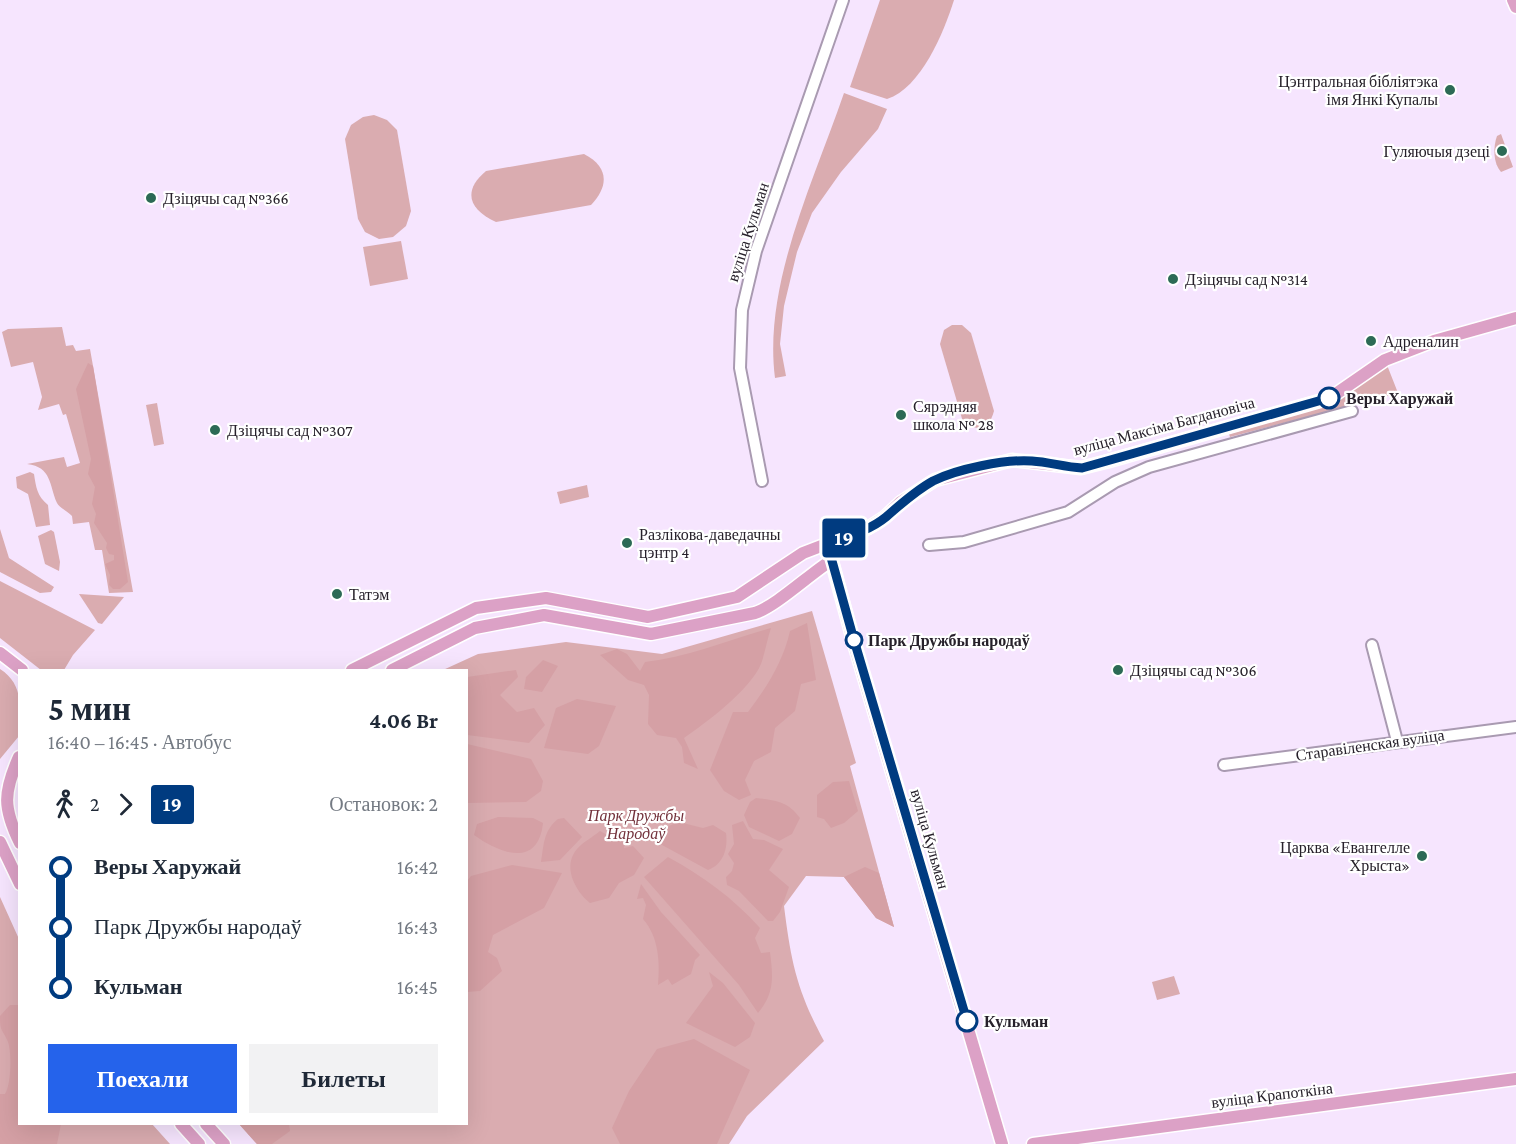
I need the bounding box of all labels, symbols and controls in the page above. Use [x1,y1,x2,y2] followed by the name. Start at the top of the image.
[1278,73,1438,109] place label: Цэнтральная бібліятэка імя Янкі Купалы
[1443,83,1457,97] marker: Цэнтральная бібліятэка імя Янкі Купалы
[1383,143,1491,161] place label: Гуляючыя дзеці
[1495,144,1509,158] marker: Гуляючыя дзеці
[724,180,773,284] street label: вуліца Кульман
[163,190,289,208] place label: Дзіцячы сад №366
[144,191,158,205] marker: Дзіцячы сад №366
[1185,271,1308,289] place label: Дзіцячы сад №314
[1166,272,1180,286] marker: Дзіцячы сад №314
[1383,333,1459,351] place label: Адреналин
[1364,334,1378,348] marker: Адреналин
[1318,387,1340,409] marker: Веры Харужай
[1346,390,1453,408] place label: Веры Харужай
[1072,394,1257,459] street label: вуліца Максіма Багдановіча
[913,398,994,433] place label: Сярэдняя школа № 28
[894,408,908,422] marker: Сярэдняя школа № 28
[227,422,353,440] place label: Дзіцячы сад №307
[208,423,222,437] marker: Дзіцячы сад №307
[817,518,871,558] line badge: 19
[639,526,781,562] place label: Разлікова-даведачны цэнтр 4
[834,526,854,550] text: 19
[620,536,634,550] marker: Разлікова-даведачны цэнтр 4
[349,586,389,603] place label: Татэм
[330,587,344,601] marker: Татэм
[845,631,863,649] marker: Парк Дружбы народаў
[868,632,1030,650] place label: Парк Дружбы народаў
[1130,662,1257,680] place label: Дзіцячы сад №306
[1111,663,1125,677] marker: Дзіцячы сад №306
[48,690,131,727] text: 5 мин
[369,708,438,733] text: 4.06 Br
[1295,726,1446,765] street label: Старавіленская вуліца
[48,731,232,753] text: 16:40 – 16:45 · Автобус
[907,787,953,892] street label: вуліца Кульман
[48,788,81,821] icon: walk
[109,788,142,821] icon: forward
[163,792,182,816] text: 19
[90,793,100,815] text: 2
[329,793,438,815] text: Остановок: 2
[587,807,684,843] park label: Парк Дружбы Народаў
[1280,839,1410,875] place label: Царква «Евангелле Хрыста»
[1415,849,1429,863] marker: Царква «Евангелле Хрыста»
[94,854,241,879] text: Веры Харужай
[397,856,438,878] text: 16:42
[94,914,302,939] text: Парк Дружбы народаў
[397,916,438,938] text: 16:43
[94,974,182,999] text: Кульман
[397,976,438,998] text: 16:45
[956,1010,978,1032] marker: Кульман
[984,1013,1048,1031] place label: Кульман
[48,1044,237,1113] button: Поехали
[249,1044,438,1113] button: Билеты
[1210,1079,1334,1112] street label: вуліца Крапоткіна

